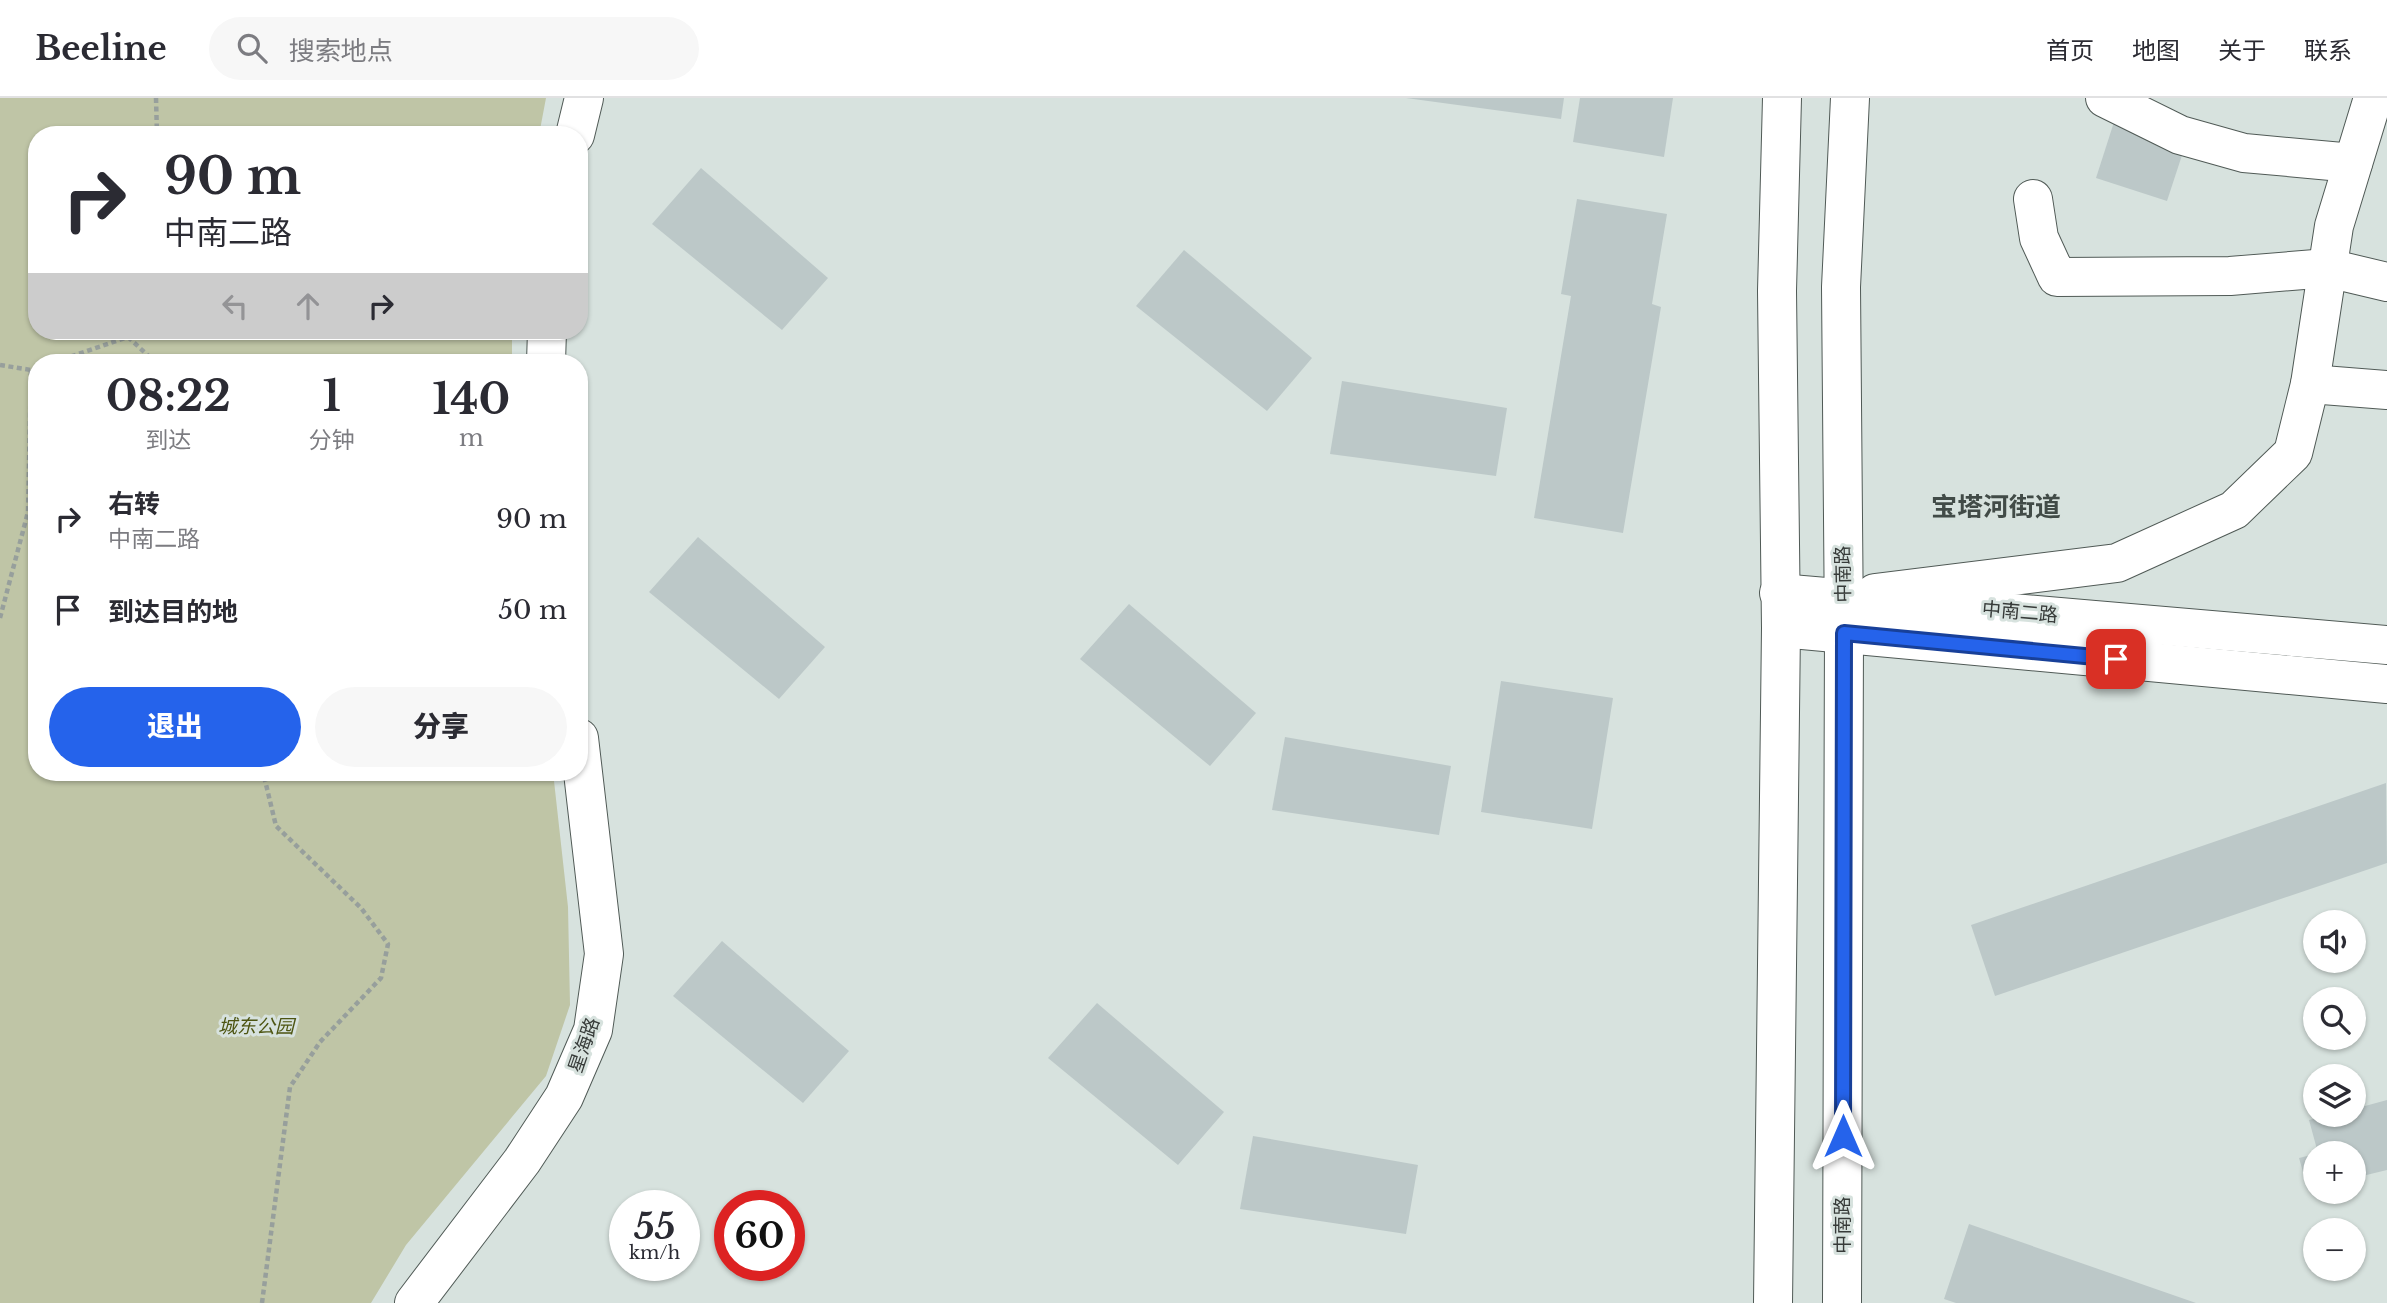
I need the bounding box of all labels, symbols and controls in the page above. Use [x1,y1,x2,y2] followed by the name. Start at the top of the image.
[209,17,699,80] search box
[35,28,167,69] text: Beeline
[233,29,271,67] icon: search
[289,35,393,67] text: 搜索地点
[2046,36,2094,65] text: 首页
[2132,36,2180,65] text: 地图
[2218,36,2266,65] text: 关于
[2304,36,2352,65] text: 联系
[164,146,301,207] text: 90 m
[49,154,140,245] icon: right
[164,213,292,253] text: 中南二路
[216,287,254,325] icon: left
[289,287,327,325] icon: ahead
[362,287,400,325] icon: right
[106,370,231,422] text: 08:22
[322,370,341,422] text: 1
[432,373,510,425] text: 140
[459,424,484,452] text: m
[145,426,191,454] text: 到达
[309,426,355,454] text: 分钟
[108,488,160,520] text: 右转
[1931,491,2061,523] district label: 宝塔河街道
[49,500,87,538] icon: right
[496,503,567,535] text: 90 m
[108,525,200,553] text: 中南二路
[1831,545,1855,603] street label: 中南路
[49,591,87,629] icon: arrive
[498,594,567,626] text: 50 m
[108,596,238,628] text: 到达目的地
[1981,597,2059,627] street label: 中南二路
[2086,629,2146,689] pin
[2097,640,2135,678] icon: arrive
[49,687,301,767] button: 退出
[315,687,567,767] button: 分享
[2303,910,2366,1281] map controls
[2303,910,2366,973] button: sound
[2303,987,2366,1050] button: search
[564,1014,604,1076] street label: 星海路
[218,1015,297,1038] park label: 城东公园
[2303,1064,2366,1127] button: layers
[1806,1099,1880,1173] position arrow
[2303,1141,2366,1204] button: +
[714,1190,805,1281] speed limit sign: 60
[1831,1196,1854,1254] street label: 中南路
[634,1205,675,1248] text: 55
[2303,1218,2366,1281] button: −
[629,1242,680,1264] text: km/h

